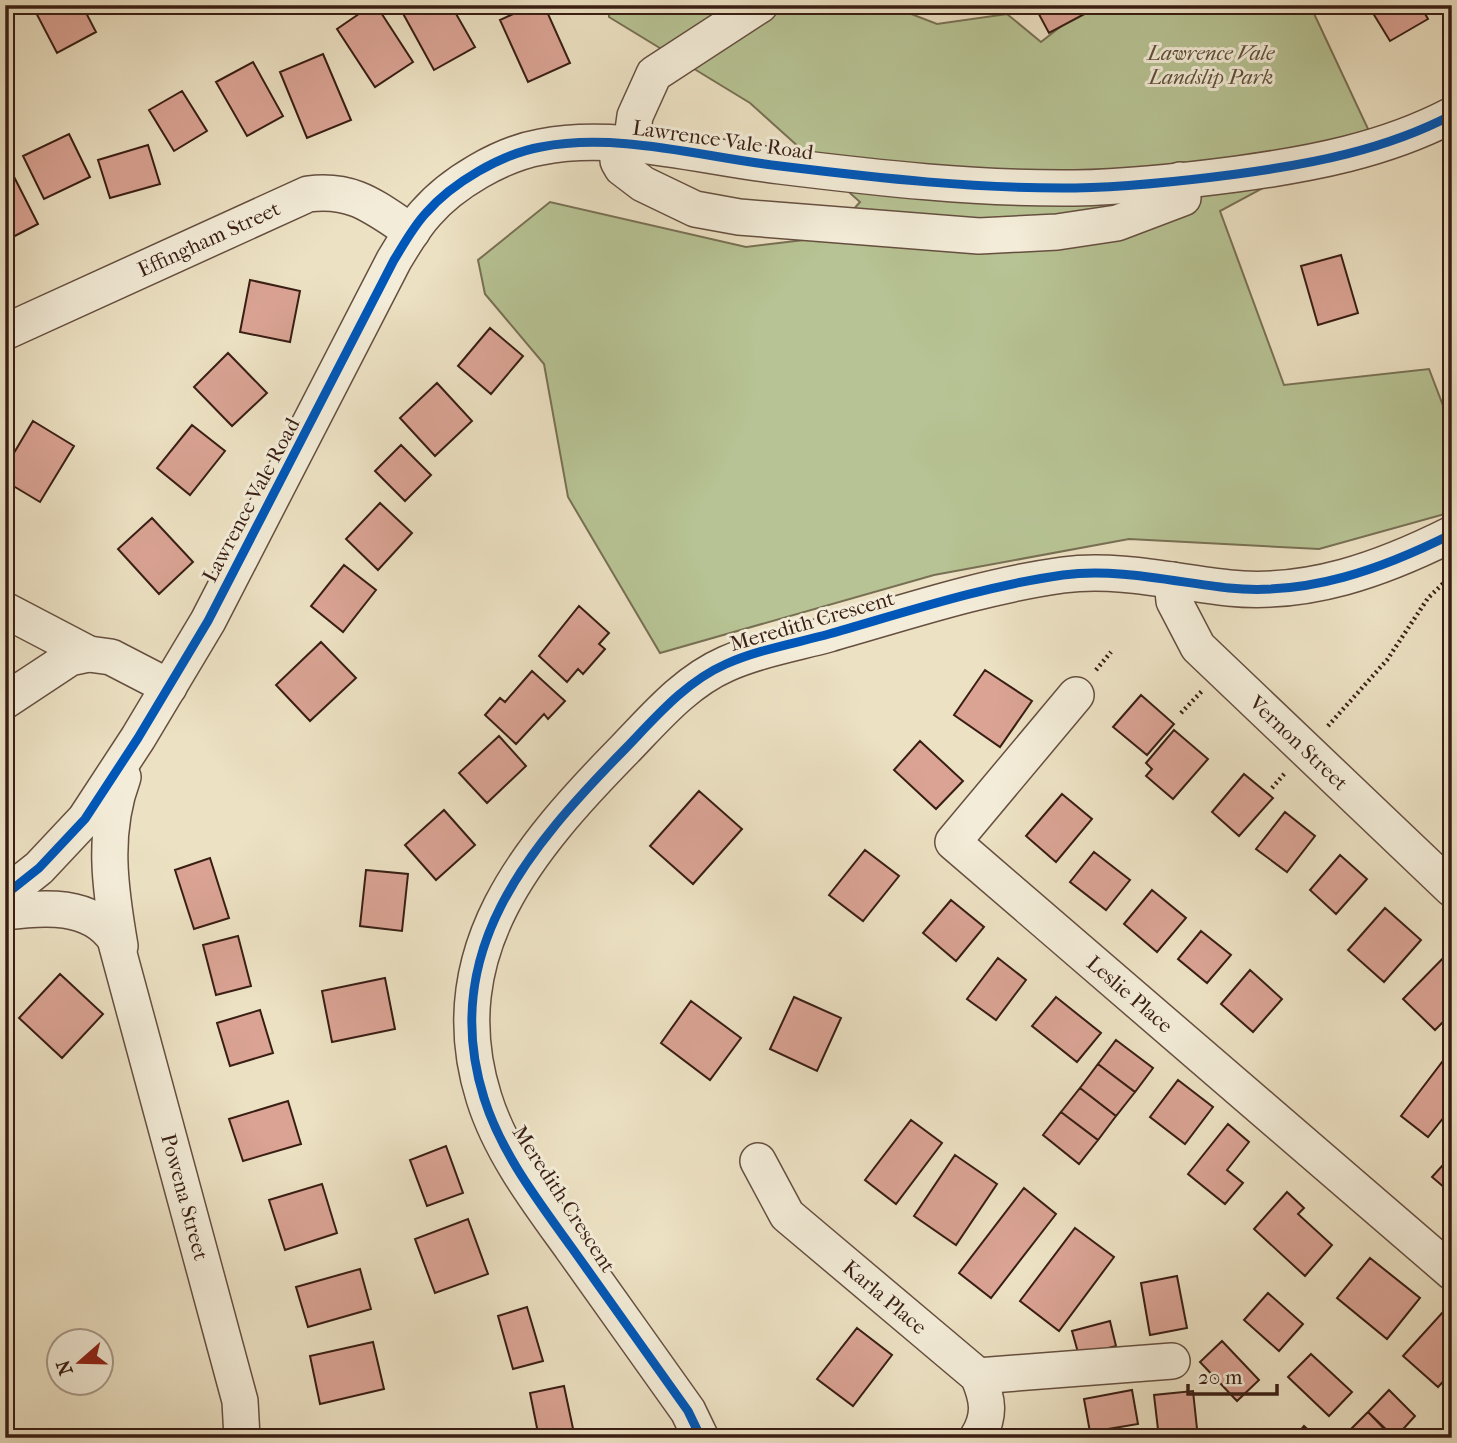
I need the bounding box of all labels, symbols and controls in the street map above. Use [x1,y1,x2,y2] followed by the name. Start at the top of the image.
[1146,41,1275,89] park label: Lawrence Vale Landslip Park
[631,115,816,165] street label: Lawrence Vale Road
[134,196,284,282] street label: Effingham Street
[198,413,305,586] street label: Lawrence Vale Road
[727,586,898,656] street label: Meredith Crescent
[1244,690,1353,796] street label: Vernon Street
[1082,951,1178,1038] street label: Leslie Place
[508,1121,621,1277] street label: Meredith Crescent
[156,1131,213,1263] street label: Powena Street
[838,1255,931,1339] street label: Karla Place
[46,1328,116,1398] north arrow
[1188,1352,1277,1396] scale bar
[52,1356,78,1378] text: N
[1198,1365,1243,1389] text: 20 m

